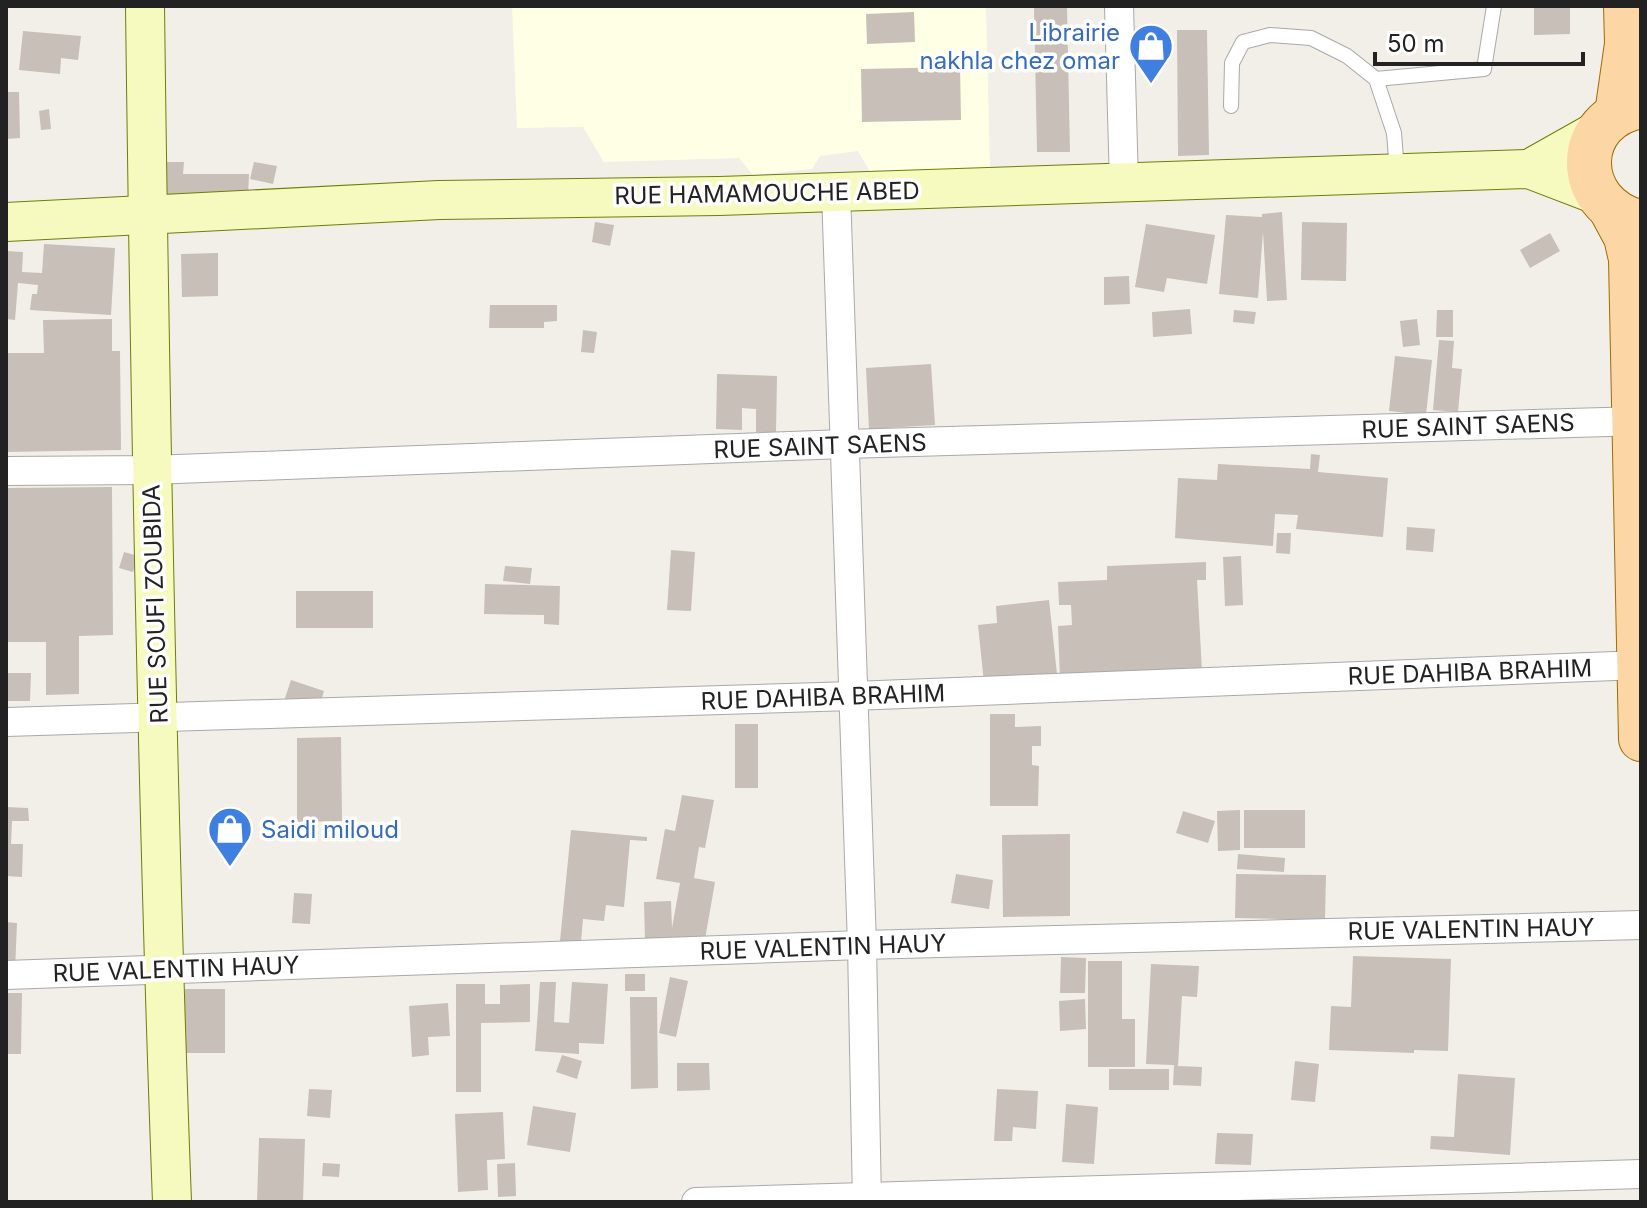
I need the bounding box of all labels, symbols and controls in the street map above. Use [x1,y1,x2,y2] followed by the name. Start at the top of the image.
[1375,16,1583,66] scale bar
[919,18,1120,75] place label: Librairie nakhla chez omar
[1127,22,1175,85] shop icon: Librairie nakhla chez omar
[1387,29,1445,58] text: 50 m
[614,176,920,210] street label: RUE HAMAMOUCHE ABED
[1361,408,1575,444] street label: RUE SAINT SAENS
[713,428,927,464] street label: RUE SAINT SAENS
[136,484,174,724] street label: RUE SOUFI ZOUBIDA
[1347,653,1593,691] street label: RUE DAHIBA BRAHIM
[700,678,946,716] street label: RUE DAHIBA BRAHIM
[206,805,254,868] shop icon: Saidi miloud
[261,815,399,844] place label: Saidi miloud
[1347,912,1595,946] street label: RUE VALENTIN HAUY
[699,928,947,966] street label: RUE VALENTIN HAUY
[52,950,300,988] street label: RUE VALENTIN HAUY

